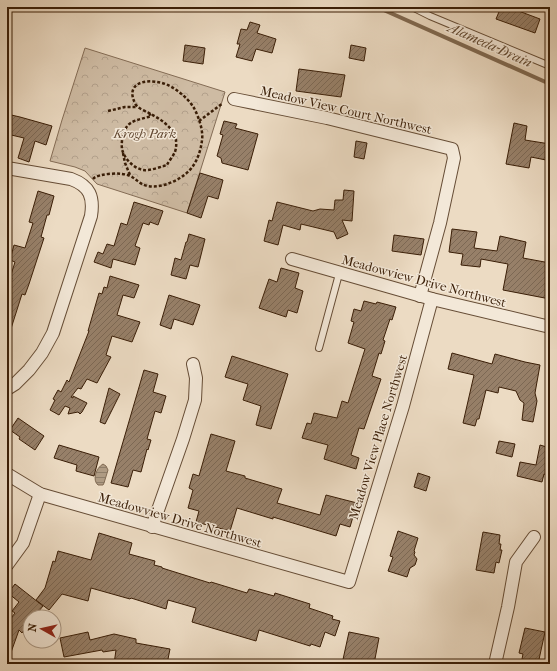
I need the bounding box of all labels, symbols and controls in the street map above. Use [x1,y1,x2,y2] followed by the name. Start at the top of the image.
[444,18,535,71] water label: Alameda Drain
[259,83,433,137] street label: Meadow View Court Northwest
[113,126,177,141] park label: Krogh Park
[340,252,508,310] street label: Meadowview Drive Northwest
[346,352,410,521] street label: Meadow View Place Northwest
[96,489,264,551] street label: Meadowview Drive Northwest
[22,609,62,649] north arrow
[26,622,40,633] text: N

